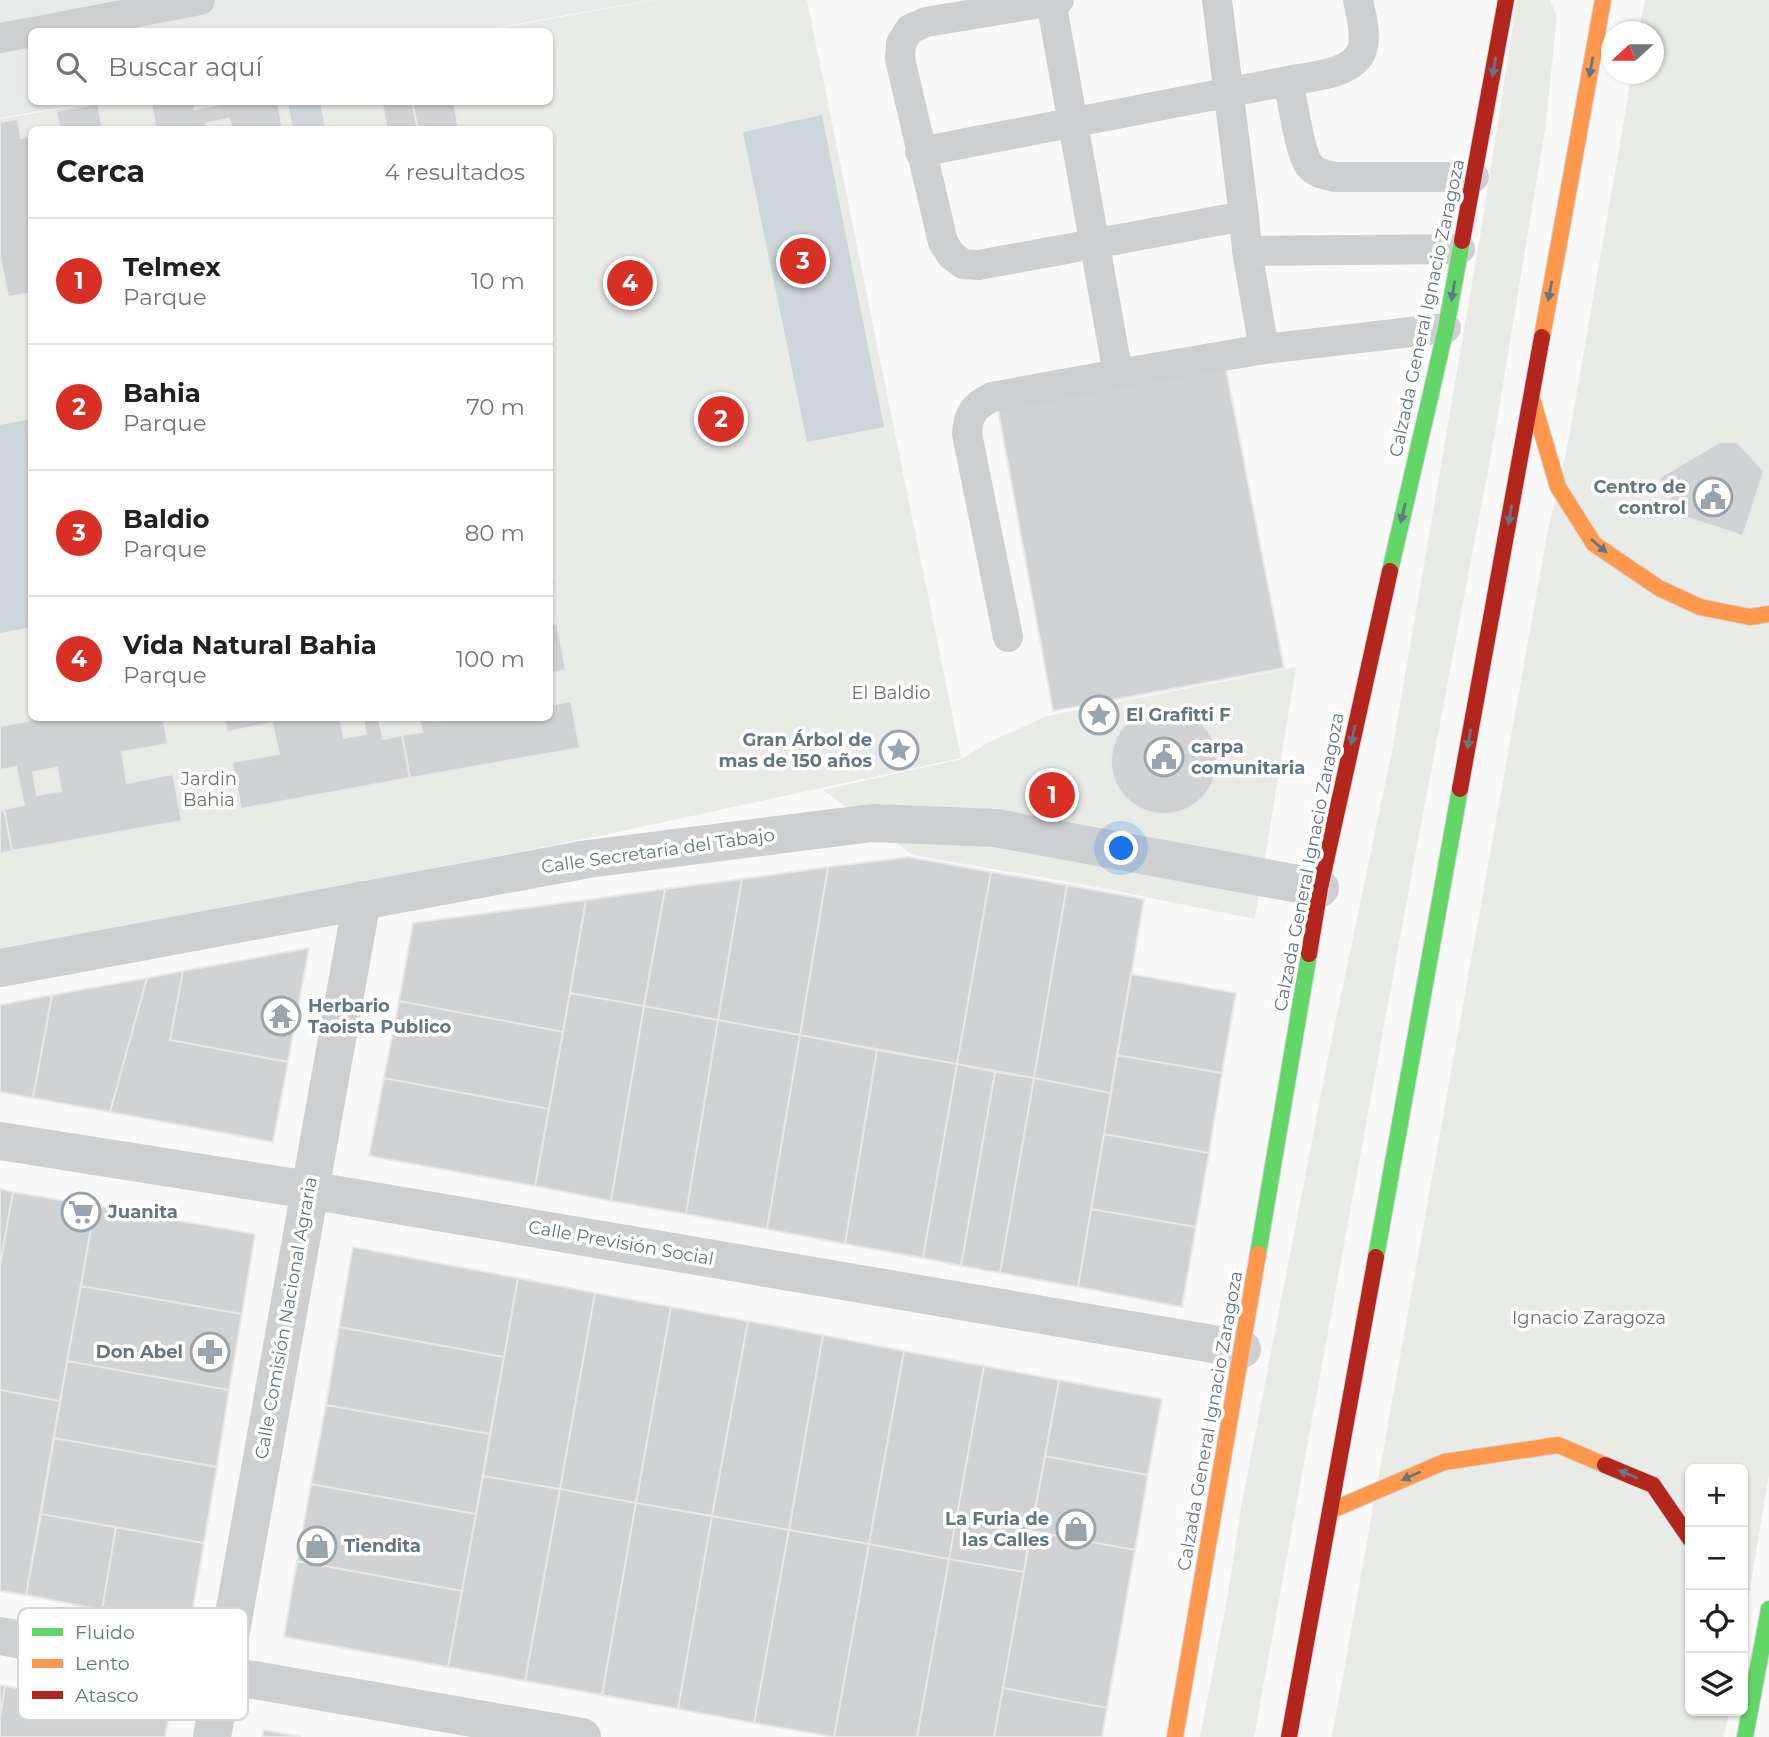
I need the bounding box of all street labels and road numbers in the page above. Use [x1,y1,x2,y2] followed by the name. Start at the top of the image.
[1385,157,1469,459] street label: Calzada General Ignacio Zaragoza
[1269,711,1349,1013] street label: Calzada General Ignacio Zaragoza
[540,824,776,878] street label: Calle Secretaría del Tabajo
[250,1175,322,1461] street label: Calle Comisión Nacional Agraria
[527,1216,715,1270] street label: Calle Previsión Social
[1173,1269,1247,1573] street label: Calzada General Ignacio Zaragoza

